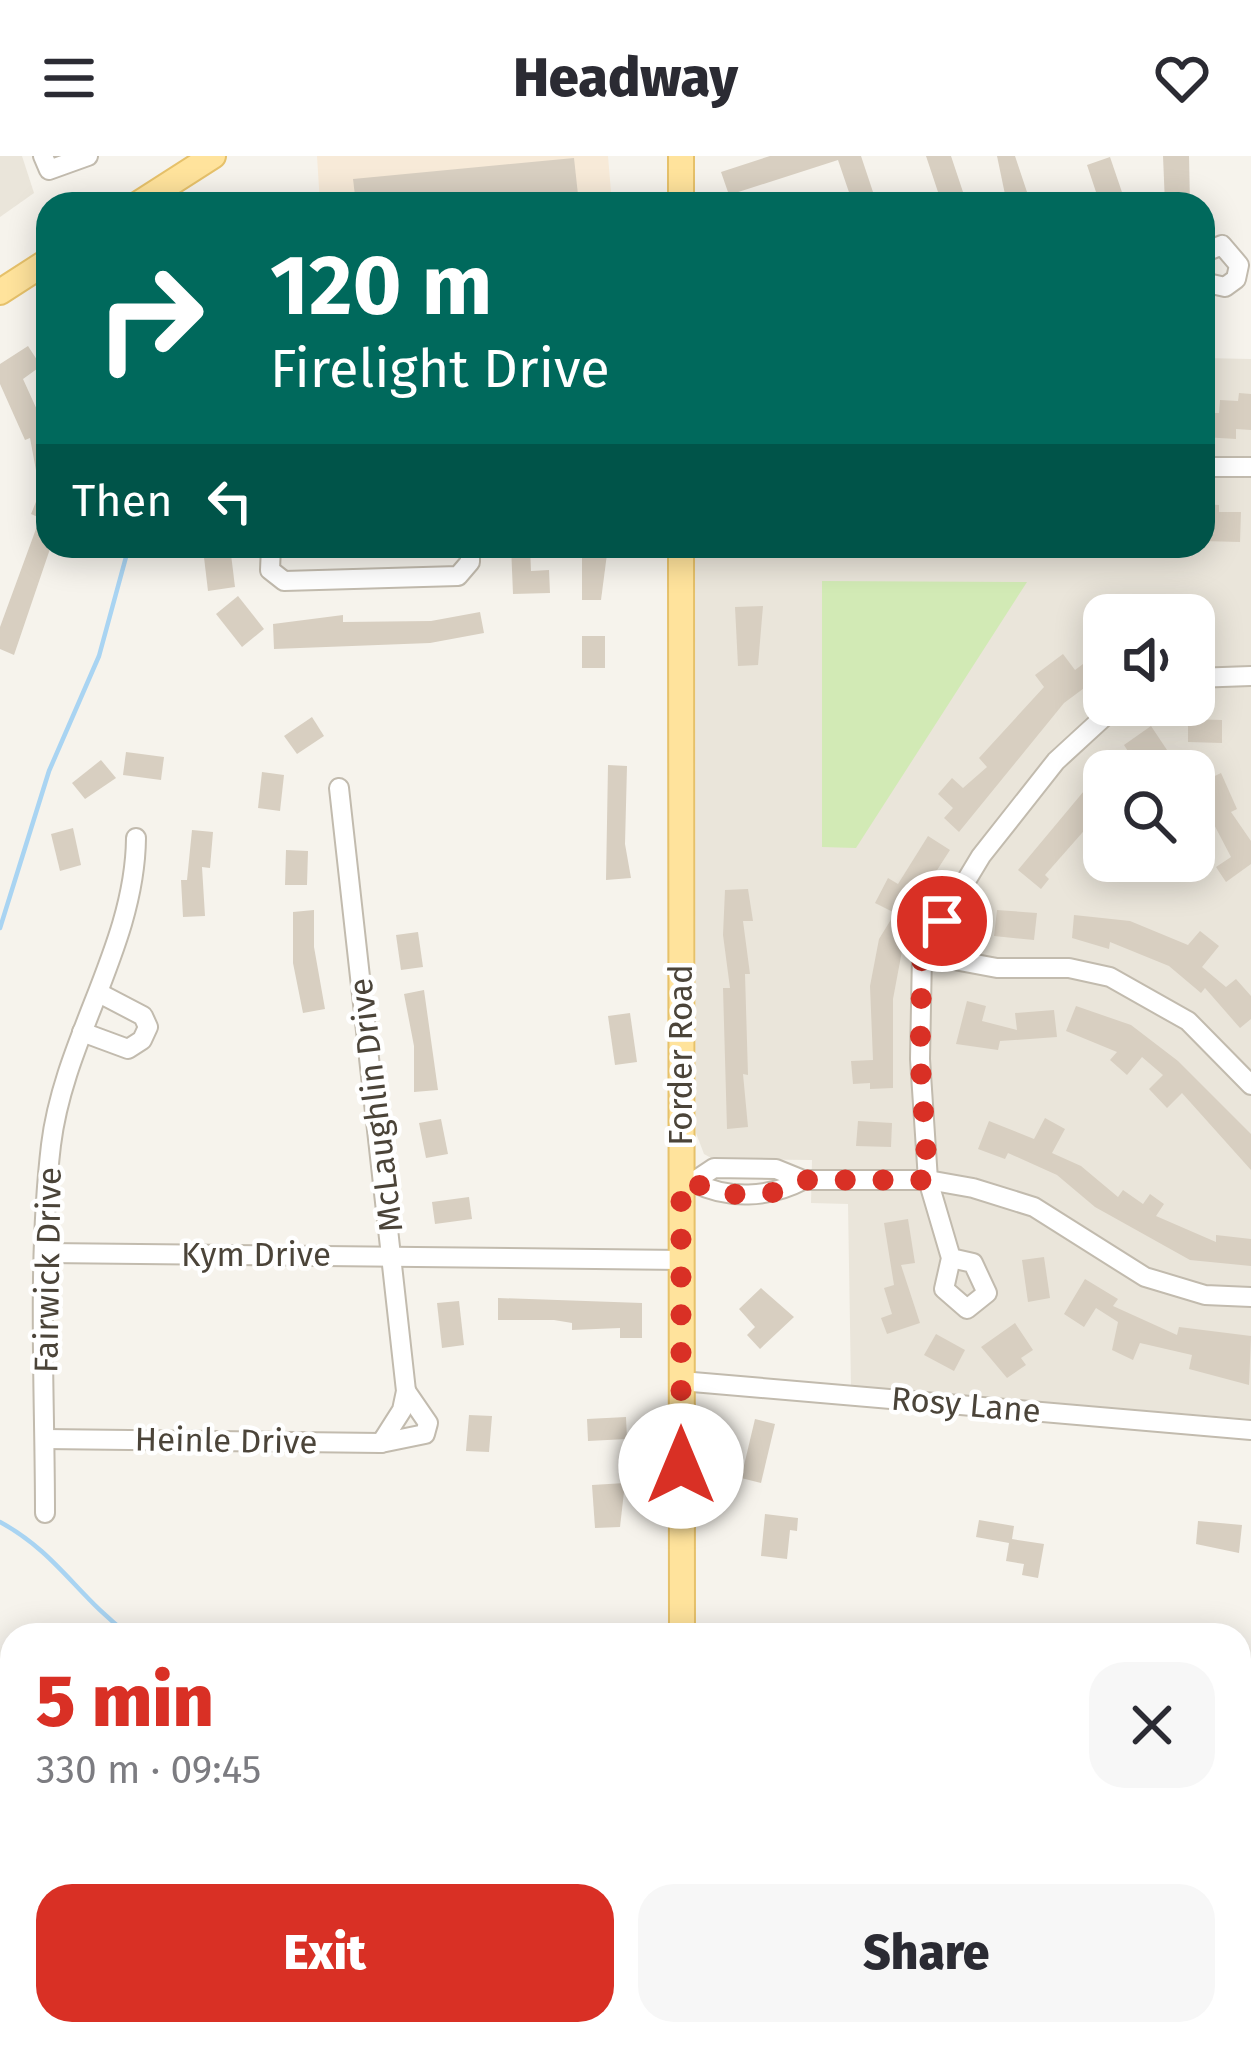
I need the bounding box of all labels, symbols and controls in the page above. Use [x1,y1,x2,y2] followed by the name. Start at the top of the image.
[36,45,102,111] icon: menu
[1149,45,1215,111] icon: heart
[513,46,738,110] text: Headway
[270,235,492,336] text: 120 m
[72,240,228,396] icon: right
[270,337,610,401] text: Firelight Drive
[197,468,263,534] icon: left
[72,474,173,528] text: Then
[1083,594,1215,882] map controls
[1083,594,1215,726] button: sound
[1083,750,1215,882] button: search
[891,870,993,972] pin
[909,888,975,954] icon: arrive
[661,964,701,1146] street label: Forder Road
[341,976,411,1234] street label: McLaughlin Drive
[26,1167,70,1373] street label: Fairwick Drive
[181,1235,331,1275] street label: Kym Drive
[890,1379,1042,1431] street label: Rosy Lane
[618,1403,744,1529] position arrow
[134,1419,318,1463] street label: Heinle Drive
[36,1659,214,1745] text: 5 min
[1089,1662,1215,1788] button: close
[36,1747,261,1793] text: 330 m · 09:45
[36,1884,614,2022] button: Exit
[638,1884,1215,2022] button: Share

